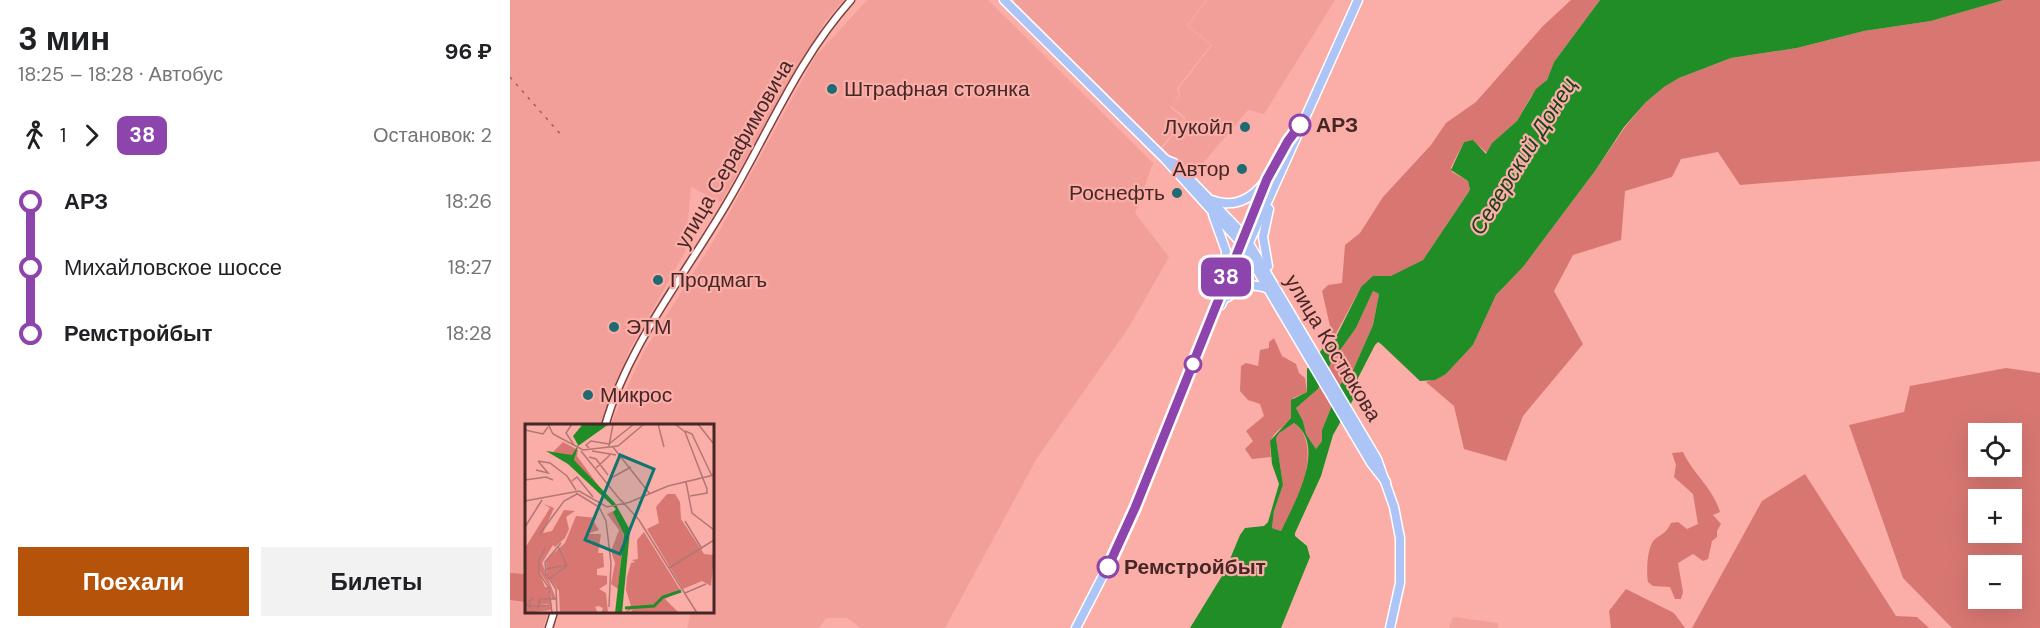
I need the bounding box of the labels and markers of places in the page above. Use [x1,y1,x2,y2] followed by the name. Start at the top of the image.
[844,75,1030,103] place label: Штрафная стоянка
[825,82,839,96] marker: Штрафная стоянка
[1316,111,1358,139] place label: АРЗ
[1163,113,1233,141] place label: Лукойл
[1289,114,1311,136] marker: АРЗ
[1238,120,1252,134] marker: Лукойл
[1173,155,1230,183] place label: Автор
[1235,162,1249,176] marker: Автор
[1069,179,1165,207] place label: Роснефть
[1170,186,1184,200] marker: Роснефть
[670,266,767,294] place label: Продмагъ
[651,273,665,287] marker: Продмагъ
[626,313,671,341] place label: ЭТМ
[607,320,621,334] marker: ЭТМ
[1184,355,1202,373] unlabelled marker
[600,381,672,409] place label: Микрос
[581,388,595,402] marker: Микрос
[1124,553,1266,581] place label: Ремстройбыт
[1097,556,1119,578] marker: Ремстройбыт

